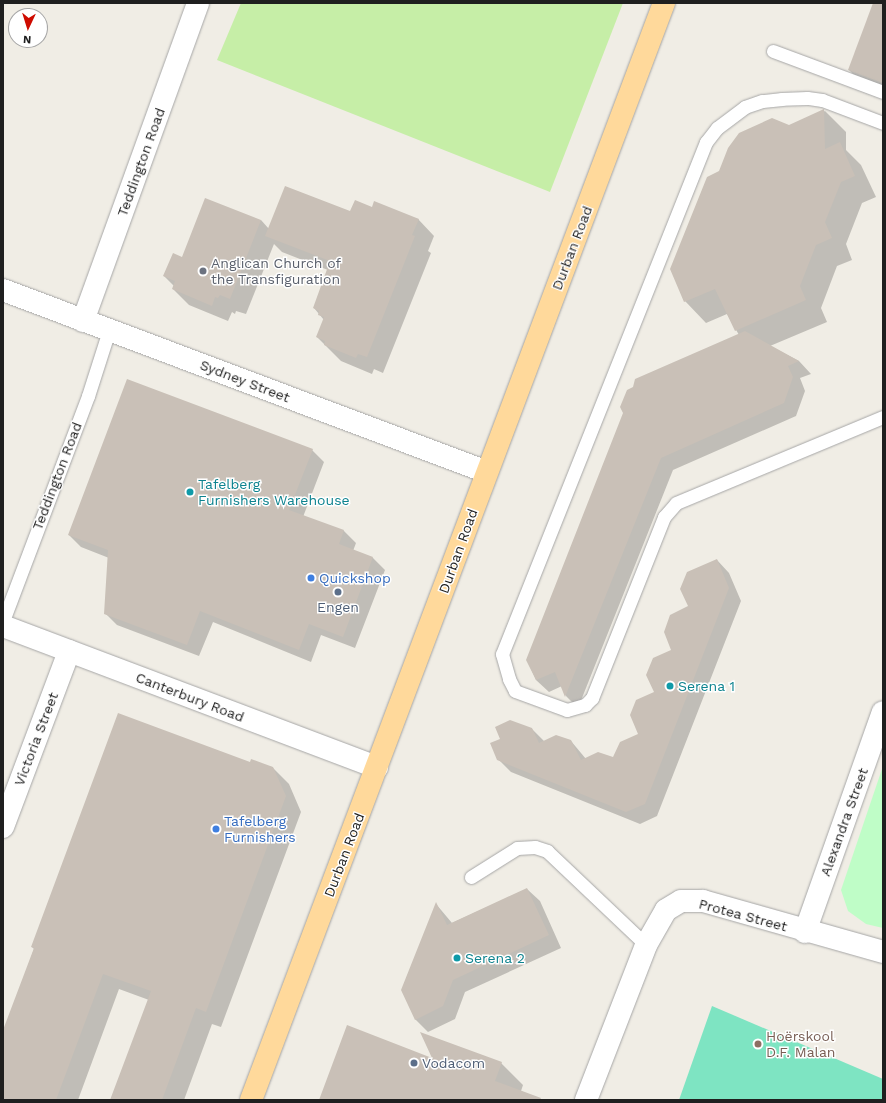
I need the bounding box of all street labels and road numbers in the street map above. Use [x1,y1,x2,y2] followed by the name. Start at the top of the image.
[114,105,168,219] street label: Teddington Road
[548,204,596,292] street label: Durban Road
[198,356,292,406] street label: Sydney Street
[29,420,85,532] street label: Teddington Road
[435,506,481,596] street label: Durban Road
[133,669,247,725] street label: Canterbury Road
[10,690,62,788] street label: Victoria Street
[817,765,871,879] street label: Alexandra Street
[320,811,368,899] street label: Durban Road
[697,895,789,935] street label: Protea Street

